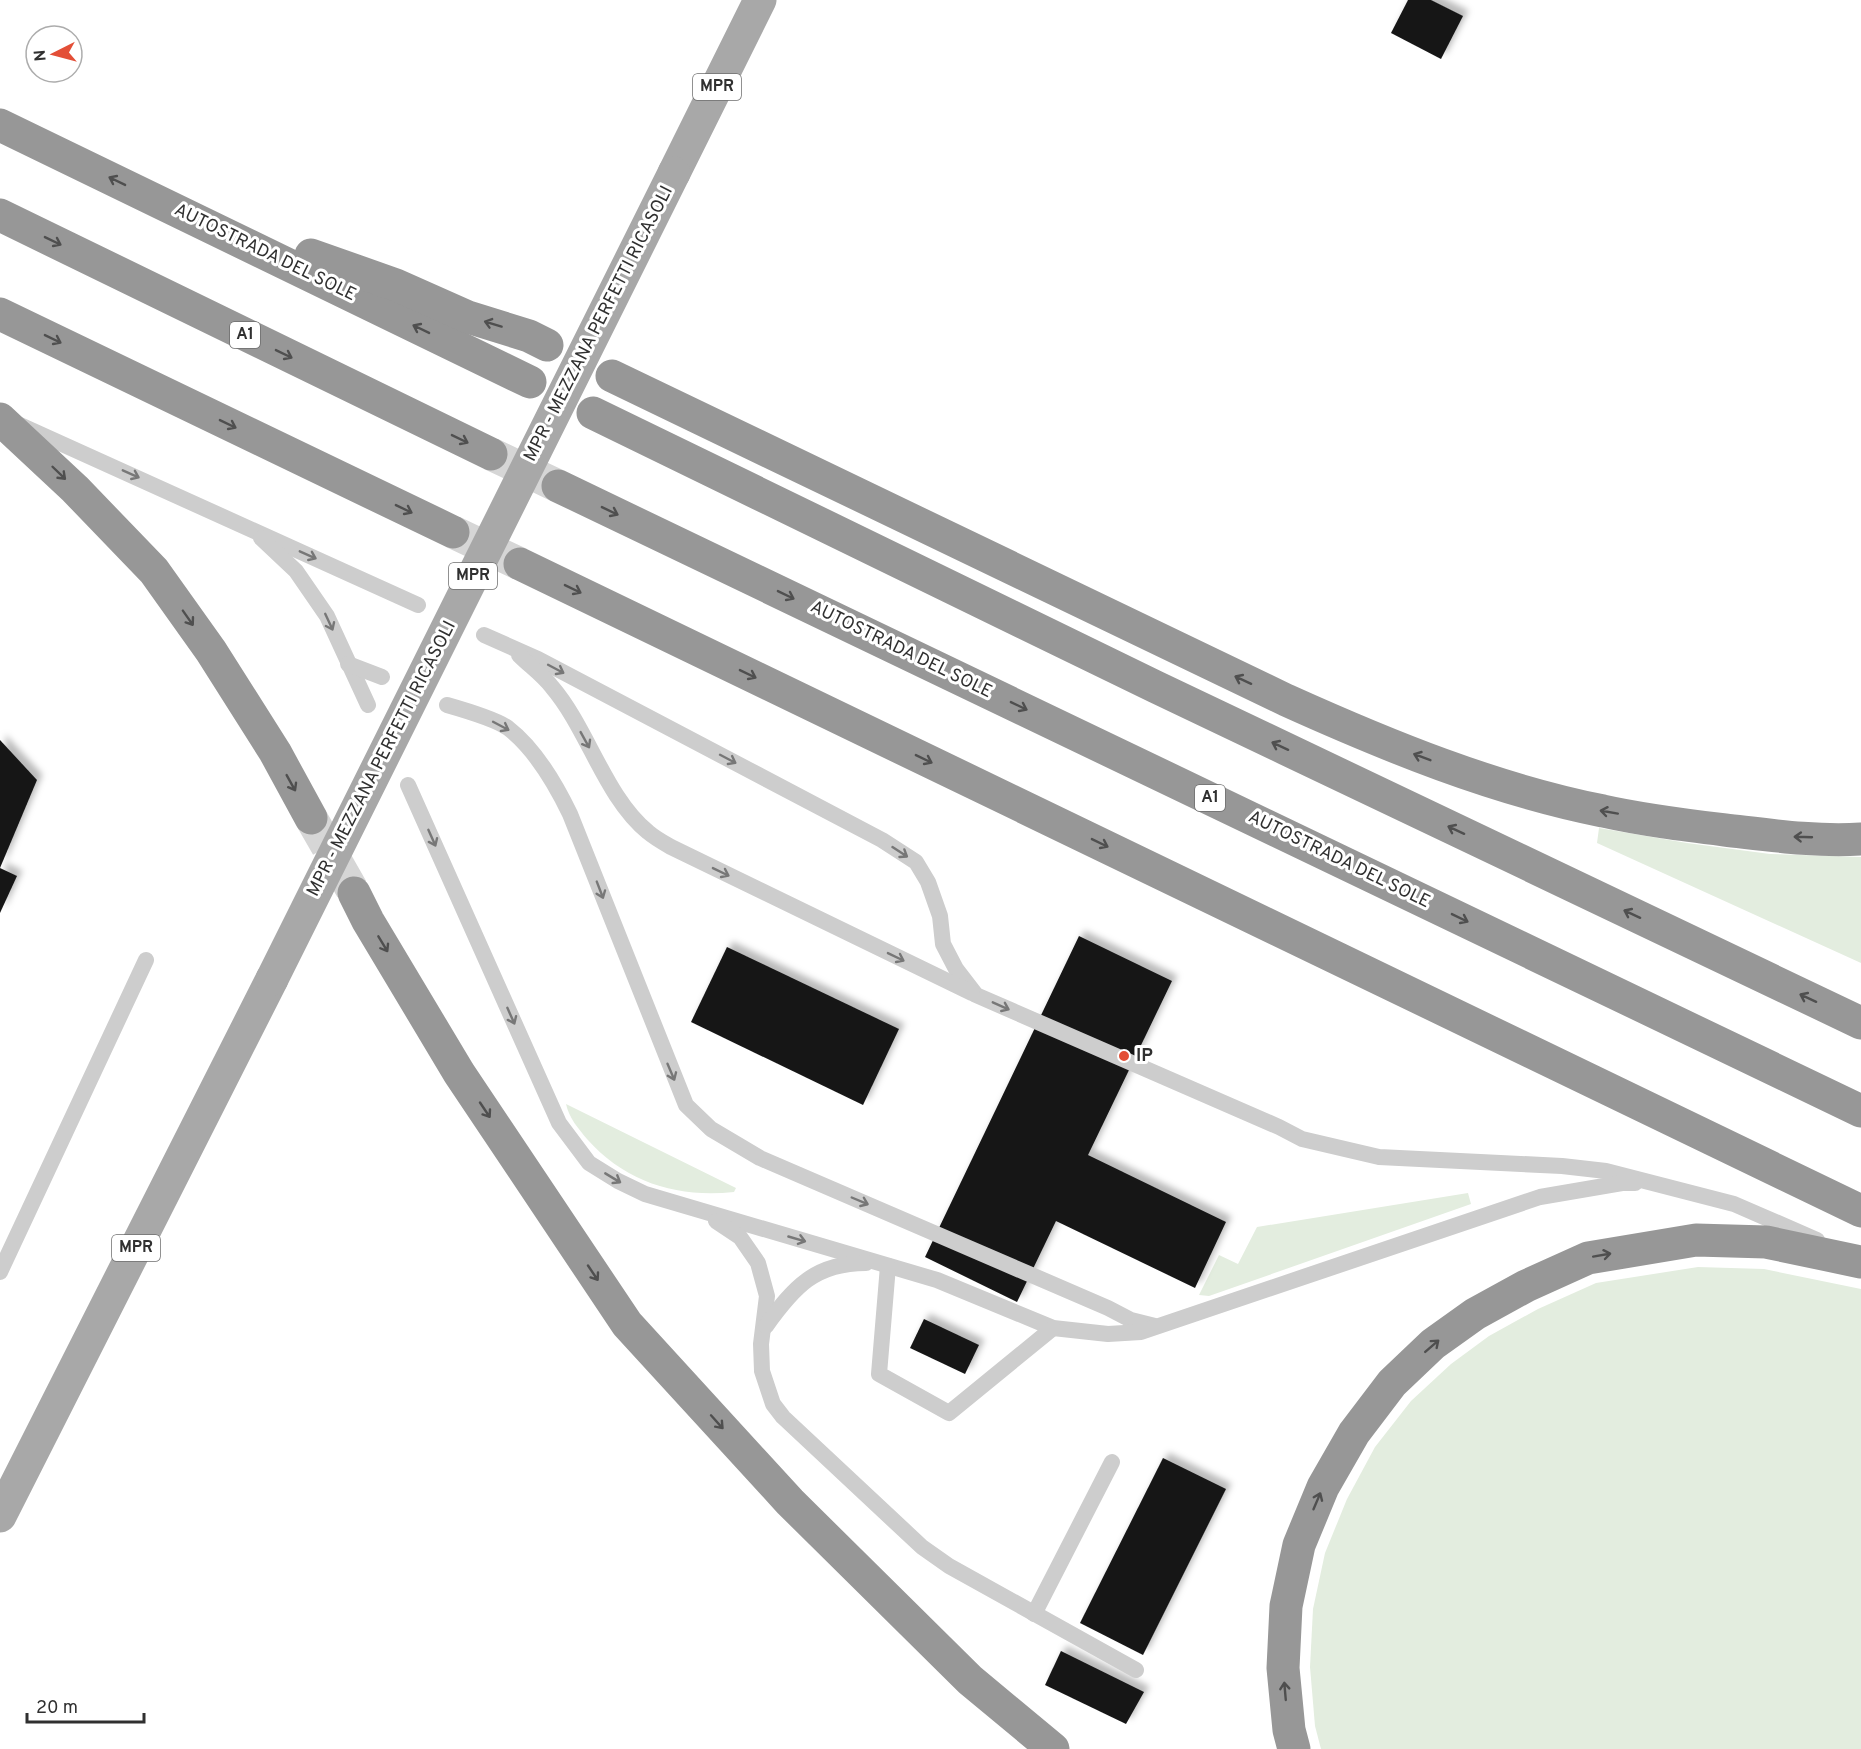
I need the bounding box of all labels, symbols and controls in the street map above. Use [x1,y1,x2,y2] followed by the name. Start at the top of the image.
[24,24,84,84] north arrow
[31,49,52,62] text: N
[693,74,741,100] road number: MPR
[109,174,127,186] one-way arrow
[519,182,679,466] street label: MPR - MEZZANA PERFETTI RICASOLI
[170,199,360,307] street label: AUTOSTRADA DEL SOLE
[43,235,61,247] one-way arrow
[484,318,503,329] one-way arrow
[230,322,260,348] road number: A1
[412,323,430,335] one-way arrow
[43,334,61,346] one-way arrow
[275,348,293,360] one-way arrow
[219,419,237,430] one-way arrow
[450,433,468,445] one-way arrow
[51,465,66,480] one-way arrow
[121,468,139,480] one-way arrow
[395,503,413,515] one-way arrow
[601,505,619,517] one-way arrow
[299,550,317,561] one-way arrow
[449,563,497,589] road number: MPR
[563,584,581,596] one-way arrow
[777,589,795,601] one-way arrow
[806,596,996,704] street label: AUTOSTRADA DEL SOLE
[182,610,194,626] one-way arrow
[324,612,336,630] one-way arrow
[302,617,462,901] street label: MPR - MEZZANA PERFETTI RICASOLI
[547,663,564,675] one-way arrow
[739,669,757,681] one-way arrow
[1235,674,1253,686] one-way arrow
[1010,701,1028,713] one-way arrow
[492,721,510,733] one-way arrow
[579,731,591,748] one-way arrow
[1272,740,1290,752] one-way arrow
[1414,751,1432,762] one-way arrow
[914,753,932,765] one-way arrow
[719,754,737,766] one-way arrow
[285,774,297,791] one-way arrow
[1195,785,1225,811] road number: A1
[1244,806,1434,914] street label: AUTOSTRADA DEL SOLE
[1600,806,1620,817] one-way arrow
[1448,823,1466,835] one-way arrow
[427,829,438,847] one-way arrow
[1793,832,1813,843] one-way arrow
[1090,838,1108,850] one-way arrow
[891,846,908,858] one-way arrow
[711,866,729,878] one-way arrow
[595,880,606,899] one-way arrow
[1624,907,1642,919] one-way arrow
[1450,913,1468,924] one-way arrow
[377,935,389,952] one-way arrow
[887,951,905,963] one-way arrow
[1800,991,1818,1003] one-way arrow
[992,1001,1010,1012] one-way arrow
[506,1007,518,1025] one-way arrow
[1136,1045,1153,1068] place label: IP
[1117,1049,1131,1063] marker: IP
[666,1062,677,1080] one-way arrow
[478,1102,491,1119] one-way arrow
[604,1172,621,1184] one-way arrow
[850,1196,868,1208] one-way arrow
[788,1234,807,1245] one-way arrow
[112,1235,160,1261] road number: MPR
[1592,1249,1612,1260] one-way arrow
[587,1264,599,1280] one-way arrow
[1424,1339,1439,1353] one-way arrow
[710,1414,724,1429] one-way arrow
[1312,1493,1323,1511] one-way arrow
[1279,1682,1290,1702] one-way arrow
[27,1686,144,1724] scale bar
[36,1697,78,1720] text: 20 m

